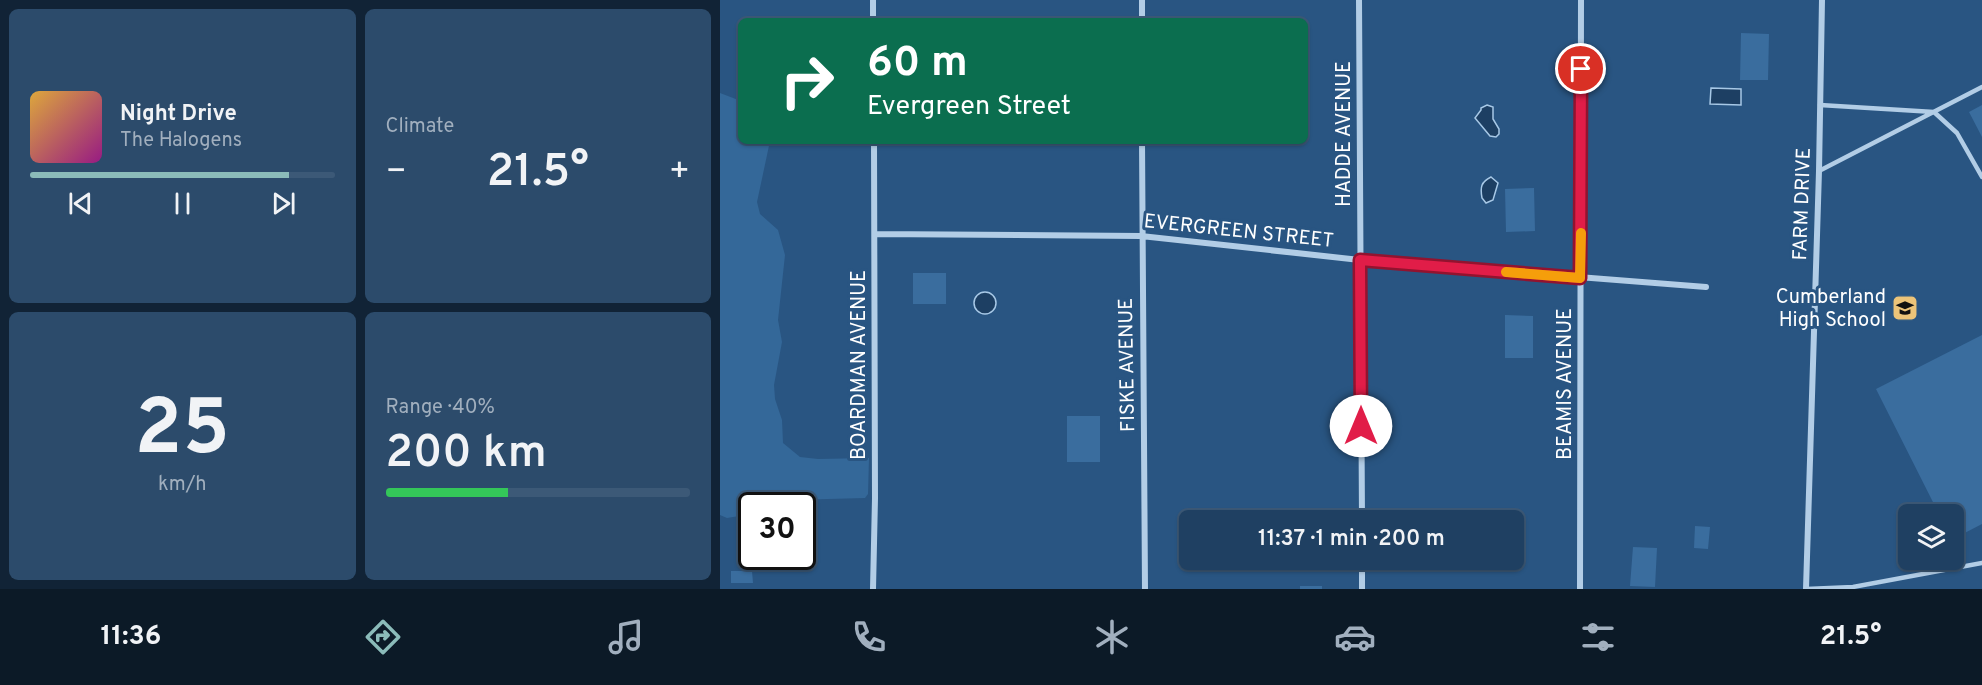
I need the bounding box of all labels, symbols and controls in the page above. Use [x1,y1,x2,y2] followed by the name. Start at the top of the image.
[867,38,968,91] text: 60 m
[768,42,846,120] icon: right
[1555,43,1606,94] pin
[1564,52,1597,85] icon: arrive
[1332,61,1358,207] street label: HADDE AVENUE
[867,90,1071,124] text: Evergreen Street
[120,101,237,128] text: Night Drive
[386,114,454,140] text: Climate
[120,128,242,154] text: The Halogens
[487,145,589,202] text: 21.5°
[1788,147,1818,261] street label: FARM DRIVE
[386,152,407,194] text: −
[669,152,690,194] text: +
[64,187,97,220] icon: previous
[166,187,199,220] icon: pause
[267,187,300,220] icon: next
[1143,209,1335,255] street label: EVERGREEN STREET
[847,270,873,460] street label: BOARDMAN AVENUE
[1776,285,1886,334] place label: Cumberland High School
[1890,293,1920,323] school or university icon: Cumberland High School
[1114,298,1142,432] street label: FISKE AVENUE
[1553,308,1579,460] street label: BEAMIS AVENUE
[135,383,230,482] text: 25
[1329,394,1393,458] position arrow
[386,395,495,421] text: Range · 40%
[386,426,547,483] text: 200 km
[158,472,207,498] text: km/h
[738,492,816,570] speed limit sign: 30
[1898,504,1964,570] map controls
[1898,504,1964,570] button: layers
[1258,526,1445,553] text: 11:37 · 1 min · 200 m
[362,616,404,658] icon: directions
[605,616,647,658] icon: music
[848,616,890,658] icon: phone
[1091,616,1133,658] icon: climate
[1334,616,1376,658] icon: car
[1577,616,1619,658] icon: filters
[100,620,161,654] text: 11:36
[1820,620,1881,654] text: 21.5°

